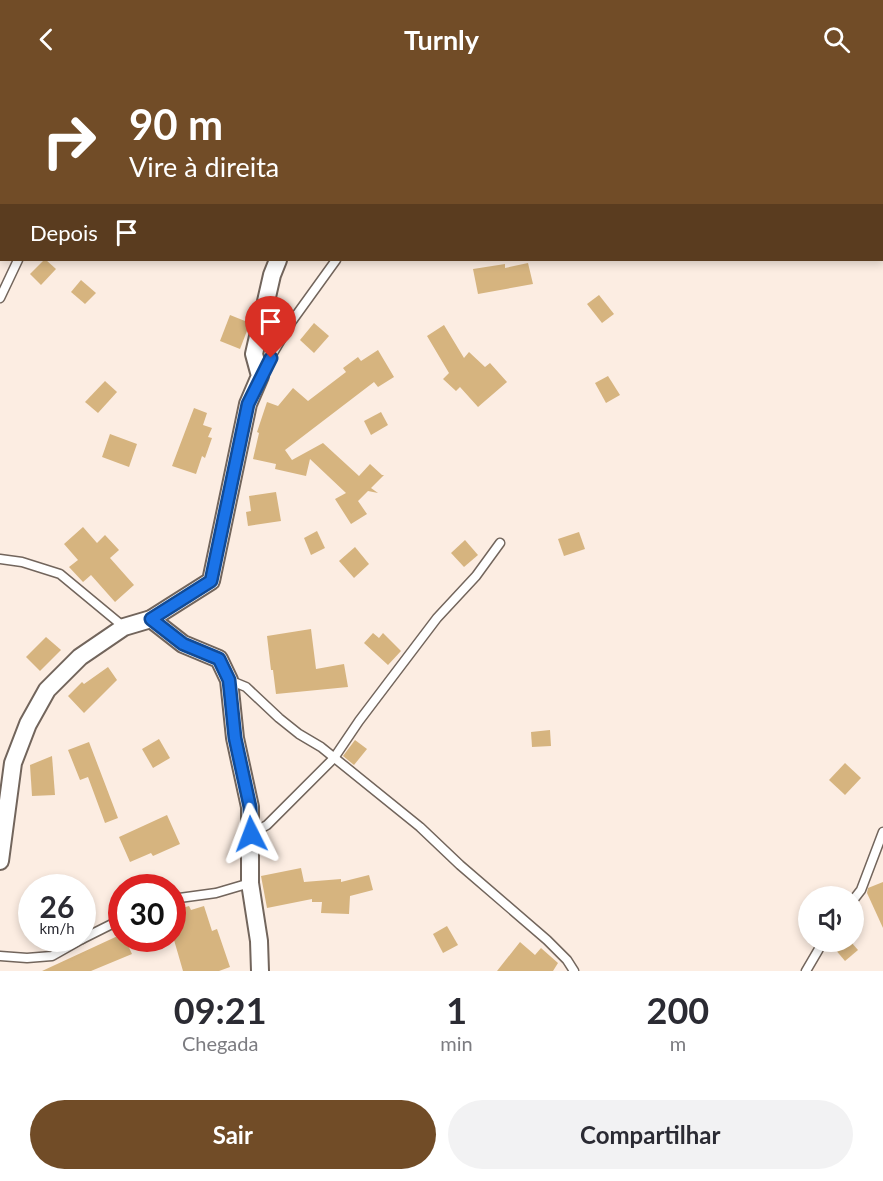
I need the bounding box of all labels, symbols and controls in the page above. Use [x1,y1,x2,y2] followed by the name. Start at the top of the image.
[30,23,63,56] icon: back
[404,23,479,56] text: Turnly
[820,23,853,56] icon: search
[129,99,223,149] text: 90 m
[30,102,108,180] icon: right
[129,150,279,183] text: Vire à direita
[110,216,143,249] icon: arrive
[30,219,98,246] text: Depois
[245,296,296,358] pin
[254,305,287,338] icon: arrive
[219,802,283,866] position arrow
[108,874,186,952] speed limit sign: 30
[798,886,864,952] map controls
[798,886,864,952] button: sound
[40,888,74,924] text: 26
[39,919,75,937] text: km/h
[174,988,267,1032] text: 09:21
[446,988,467,1032] text: 1
[647,988,709,1032] text: 200
[182,1031,258,1055] text: Chegada
[440,1031,473,1055] text: min
[670,1031,686,1055] text: m
[30,1100,436,1169] button: Sair
[448,1100,853,1169] button: Compartilhar

